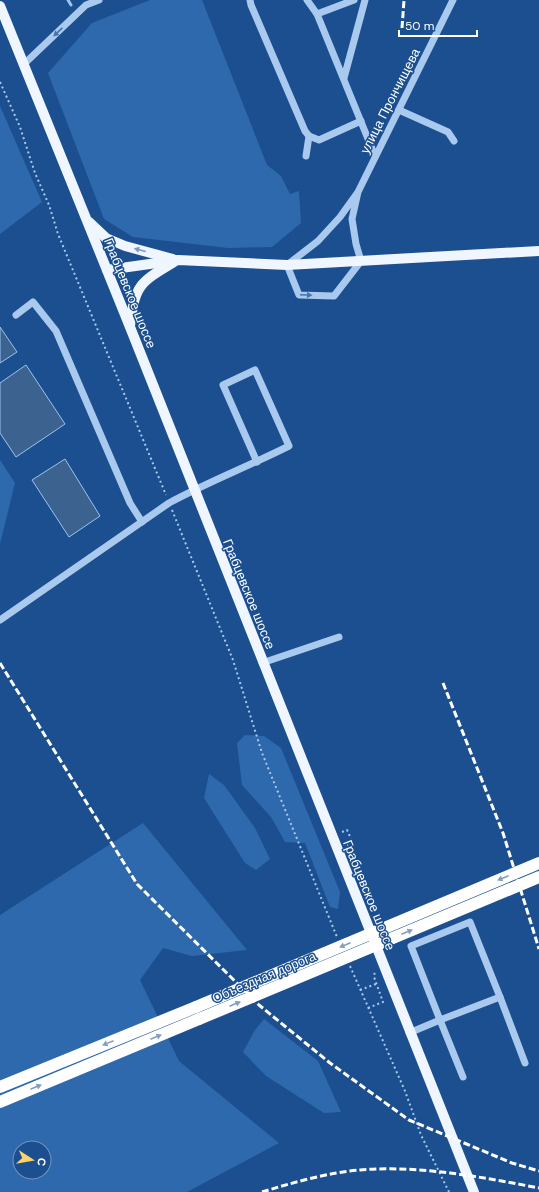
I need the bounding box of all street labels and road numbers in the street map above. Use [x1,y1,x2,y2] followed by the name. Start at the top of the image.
[356,45,424,157] street label: улица Прончищева
[100,235,160,351] street label: Грабцевское шоссе
[219,536,279,652] street label: Грабцевское шоссе
[339,837,399,953] street label: Грабцевское шоссе
[209,947,319,1007] street label: Объездная дорога

